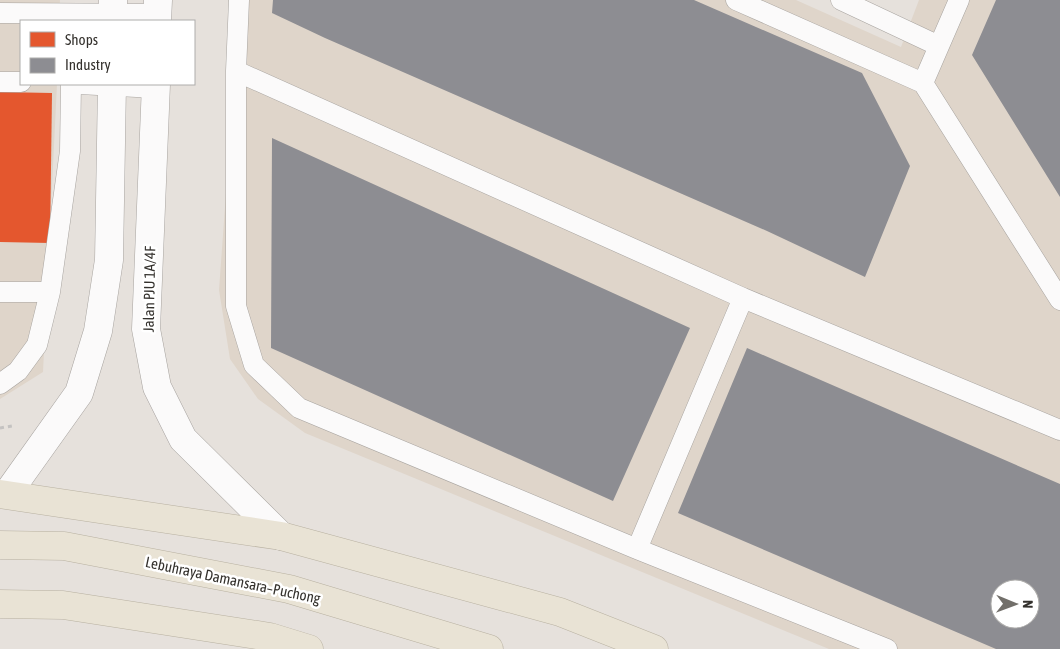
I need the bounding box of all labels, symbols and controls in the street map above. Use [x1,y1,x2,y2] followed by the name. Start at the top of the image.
[20,20,195,85] legend
[65,31,98,48] text: Shops
[65,56,111,73] text: Industry
[140,246,158,332] street label: Jalan PJU 1A/4F
[144,553,323,607] street label: Lebuhraya Damansara–Puchong
[990,579,1040,629] north arrow
[1020,600,1036,608] text: N

